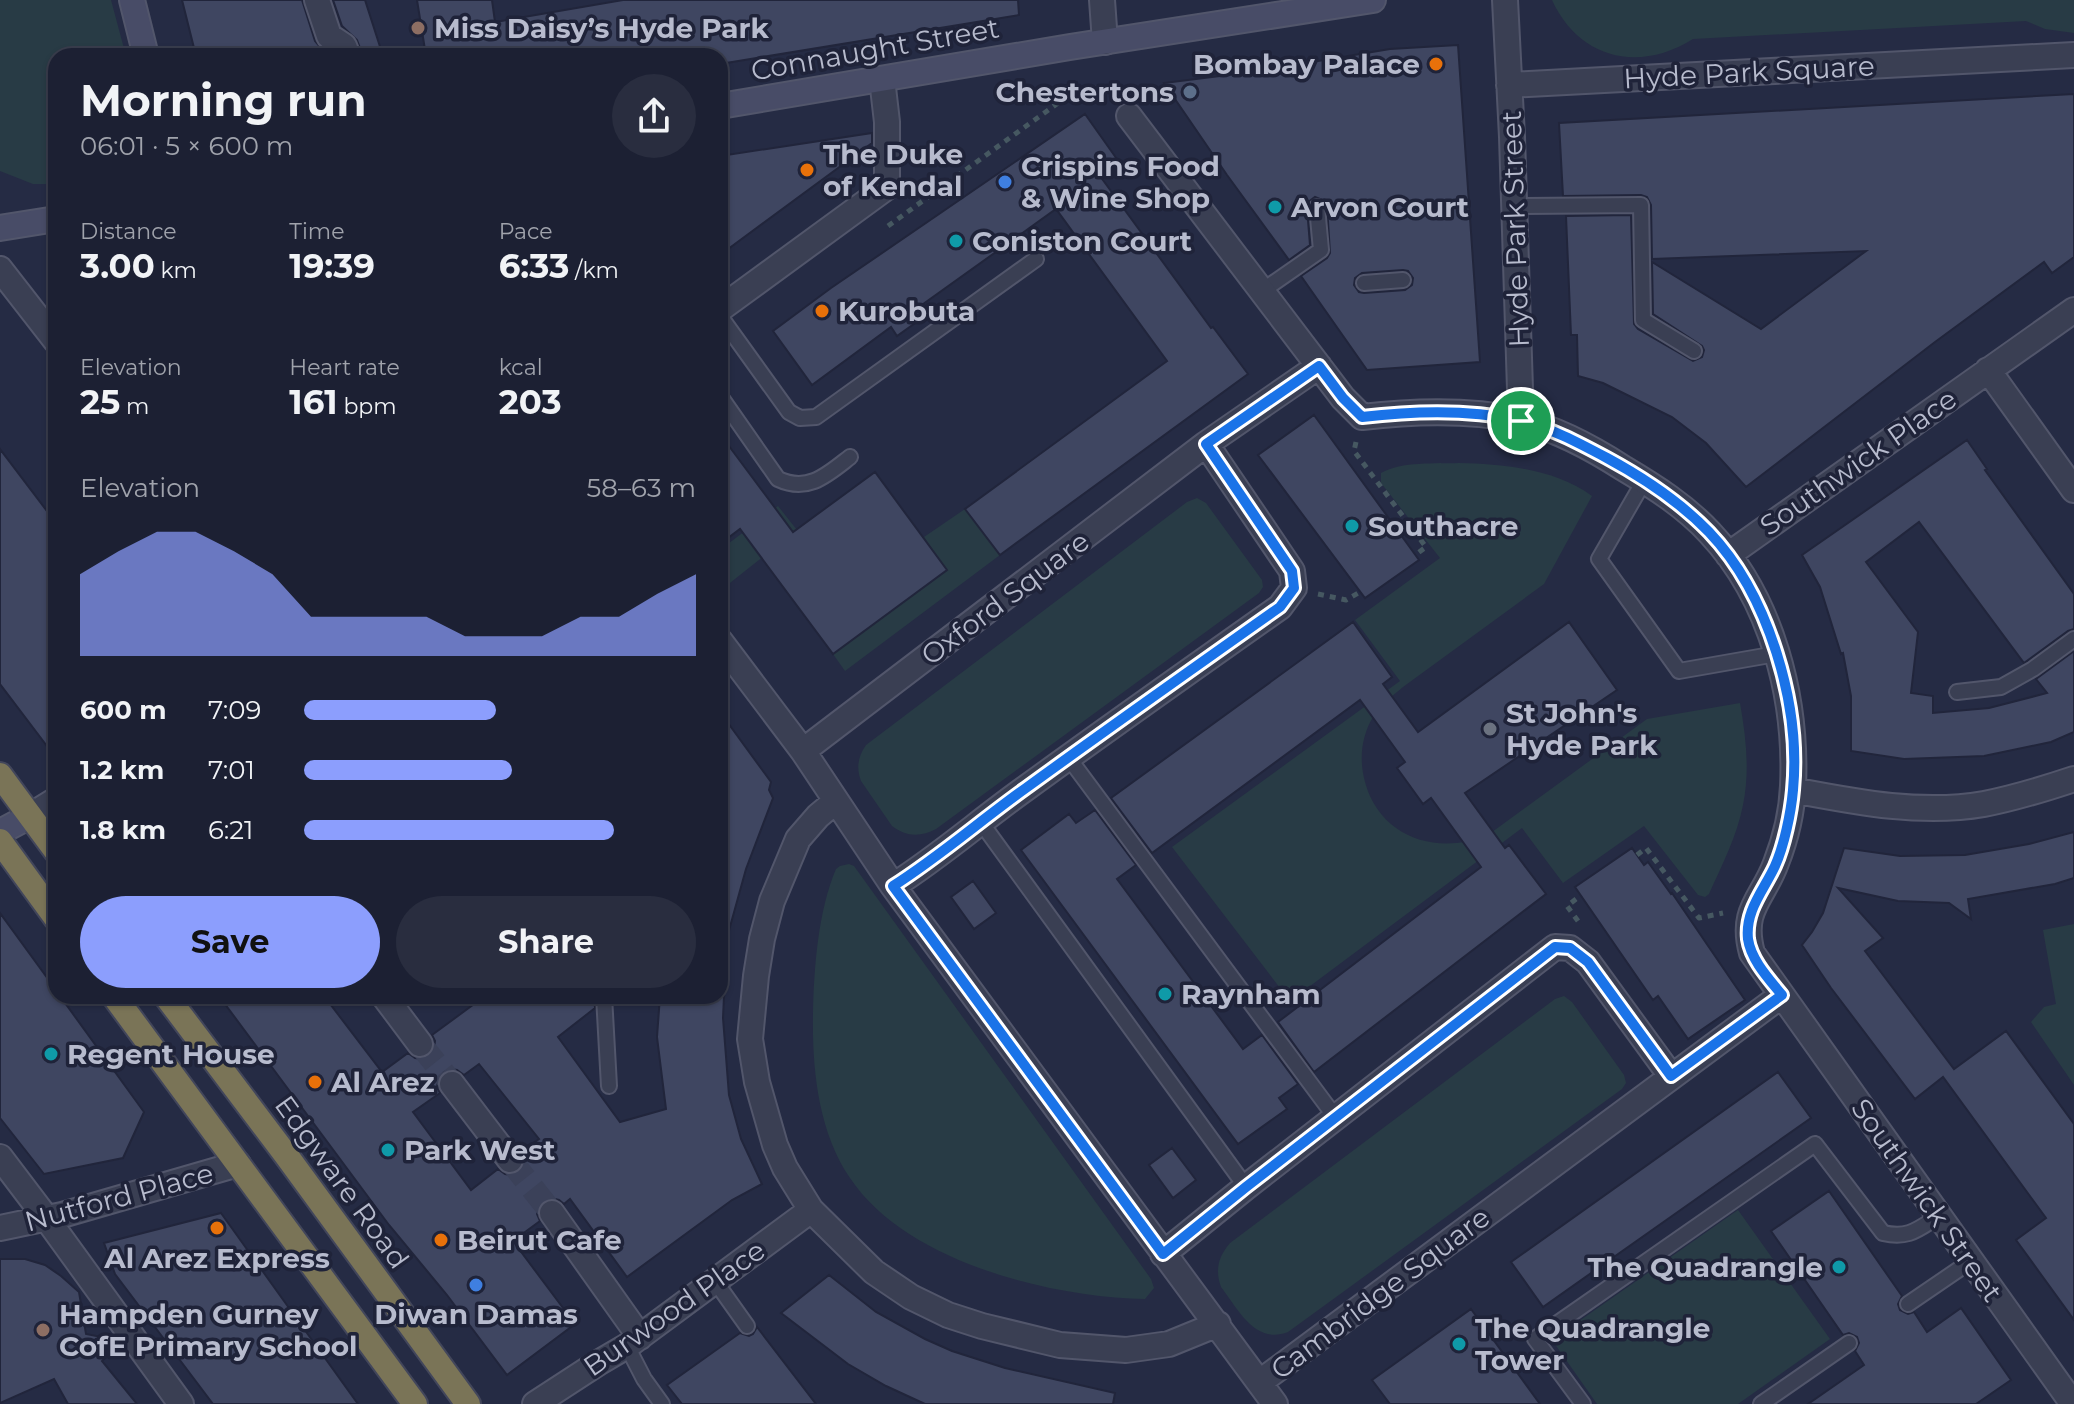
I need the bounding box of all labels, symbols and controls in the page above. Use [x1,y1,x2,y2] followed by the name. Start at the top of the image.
[748,10,1002,88] street label: Connaught Street
[434,11,770,45] place label: Miss Daisy’s Hyde Park
[409,19,427,37] marker: Miss Daisy’s Hyde Park
[1193,47,1420,81] place label: Bombay Palace
[1623,48,1875,96] street label: Hyde Park Square
[1427,55,1445,73] marker: Bombay Palace
[80,73,367,127] text: Morning run
[612,74,696,158] button: share
[996,75,1174,109] place label: Chestertons
[1181,83,1199,101] marker: Chestertons
[1494,110,1536,348] street label: Hyde Park Street
[80,130,293,162] text: 06:01 · 5 × 600 m
[823,137,963,203] place label: The Duke of Kendal
[1021,149,1220,215] place label: Crispins Food & Wine Shop
[798,161,816,179] marker: The Duke of Kendal
[996,173,1014,191] marker: Crispins Food & Wine Shop
[1290,190,1469,224] place label: Arvon Court
[1266,198,1284,216] marker: Arvon Court
[80,218,177,245] text: Distance
[289,218,345,245] text: Time
[499,218,553,245] text: Pace
[972,224,1192,258] place label: Coniston Court
[947,232,965,250] marker: Coniston Court
[80,245,155,287] text: 3.00
[289,245,375,287] text: 19:39
[499,245,569,287] text: 6:33
[155,257,197,284] text: km
[569,257,619,284] text: /km
[838,294,975,328] place label: Kurobuta
[813,302,831,320] marker: Kurobuta
[80,354,182,381] text: Elevation
[289,354,400,381] text: Heart rate
[499,354,543,381] text: kcal
[80,381,120,423] text: 25
[289,381,338,423] text: 161
[499,381,562,423] text: 203
[1753,382,1963,542] street label: Southwick Place
[1487,387,1555,455] pin
[120,393,149,420] text: m
[338,393,397,420] text: bpm
[1499,399,1543,443] icon: arrive
[80,472,200,504] text: Elevation
[587,472,696,504] text: 58–63 m
[1368,509,1518,543] place label: Southacre
[1343,517,1361,535] marker: Southacre
[914,524,1096,672] street label: Oxford Square
[80,694,167,726] text: 600 m
[208,694,261,726] text: 7:09
[1506,696,1658,762] place label: St John's Hyde Park
[1481,720,1499,738] marker: St John's Hyde Park
[80,754,164,786] text: 1.2 km
[208,754,255,786] text: 7:01
[80,814,166,846] text: 1.8 km
[208,814,254,846] text: 6:21
[80,896,380,988] button: Save
[396,896,696,988] button: Share
[1181,977,1321,1011] place label: Raynham
[1156,985,1174,1003] marker: Raynham
[67,1037,275,1071] place label: Regent House
[42,1045,60,1063] marker: Regent House
[330,1065,435,1099] place label: Al Arez
[306,1073,324,1091] marker: Al Arez
[268,1089,416,1275] street label: Edgware Road
[1844,1092,2010,1308] street label: Southwick Street
[404,1133,555,1167] place label: Park West
[379,1141,397,1159] marker: Park West
[21,1156,217,1238] street label: Nutford Place
[1264,1200,1496,1386] street label: Cambridge Square
[208,1219,226,1237] marker: Al Arez Express
[457,1223,622,1257] place label: Beirut Cafe
[432,1231,450,1249] marker: Beirut Cafe
[577,1233,771,1383] street label: Burwood Place
[103,1241,330,1275] place label: Al Arez Express
[1588,1250,1823,1284] place label: The Quadrangle
[1830,1258,1848,1276] marker: The Quadrangle
[467,1276,485,1294] marker: Diwan Damas
[59,1297,358,1363] place label: Hampden Gurney CofE Primary School
[374,1297,578,1331] place label: Diwan Damas
[1475,1311,1710,1377] place label: The Quadrangle Tower
[34,1321,52,1339] marker: Hampden Gurney CofE Primary School
[1450,1335,1468,1353] marker: The Quadrangle Tower

